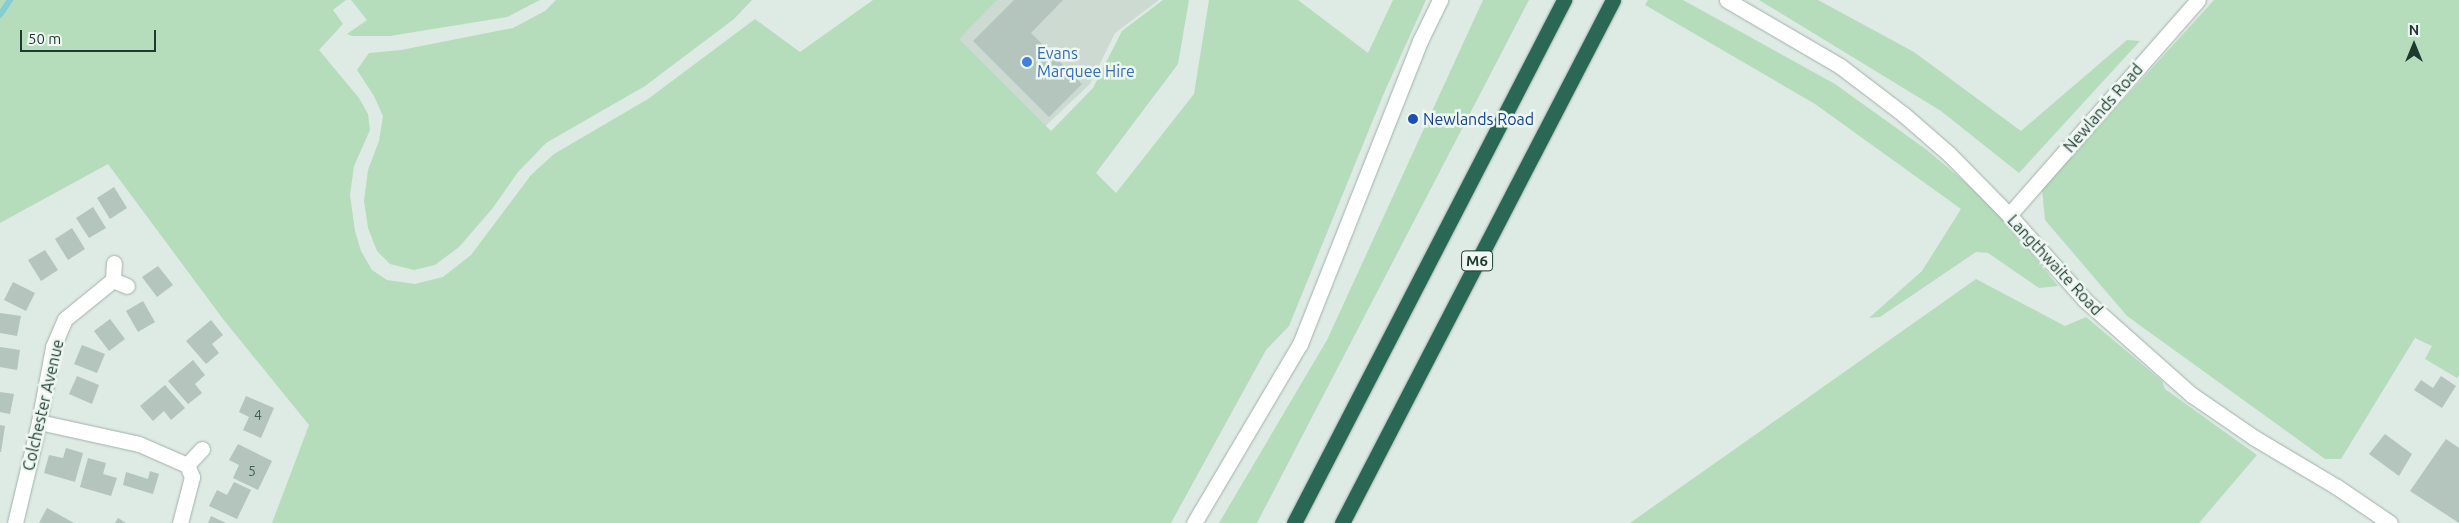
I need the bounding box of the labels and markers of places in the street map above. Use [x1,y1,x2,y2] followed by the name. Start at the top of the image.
[1037,43,1135,81] place label: Evans Marquee Hire
[1021,56,1033,68] marker: Evans Marquee Hire
[1423,109,1534,129] place label: Newlands Road
[1407,113,1419,125] marker: Newlands Road

